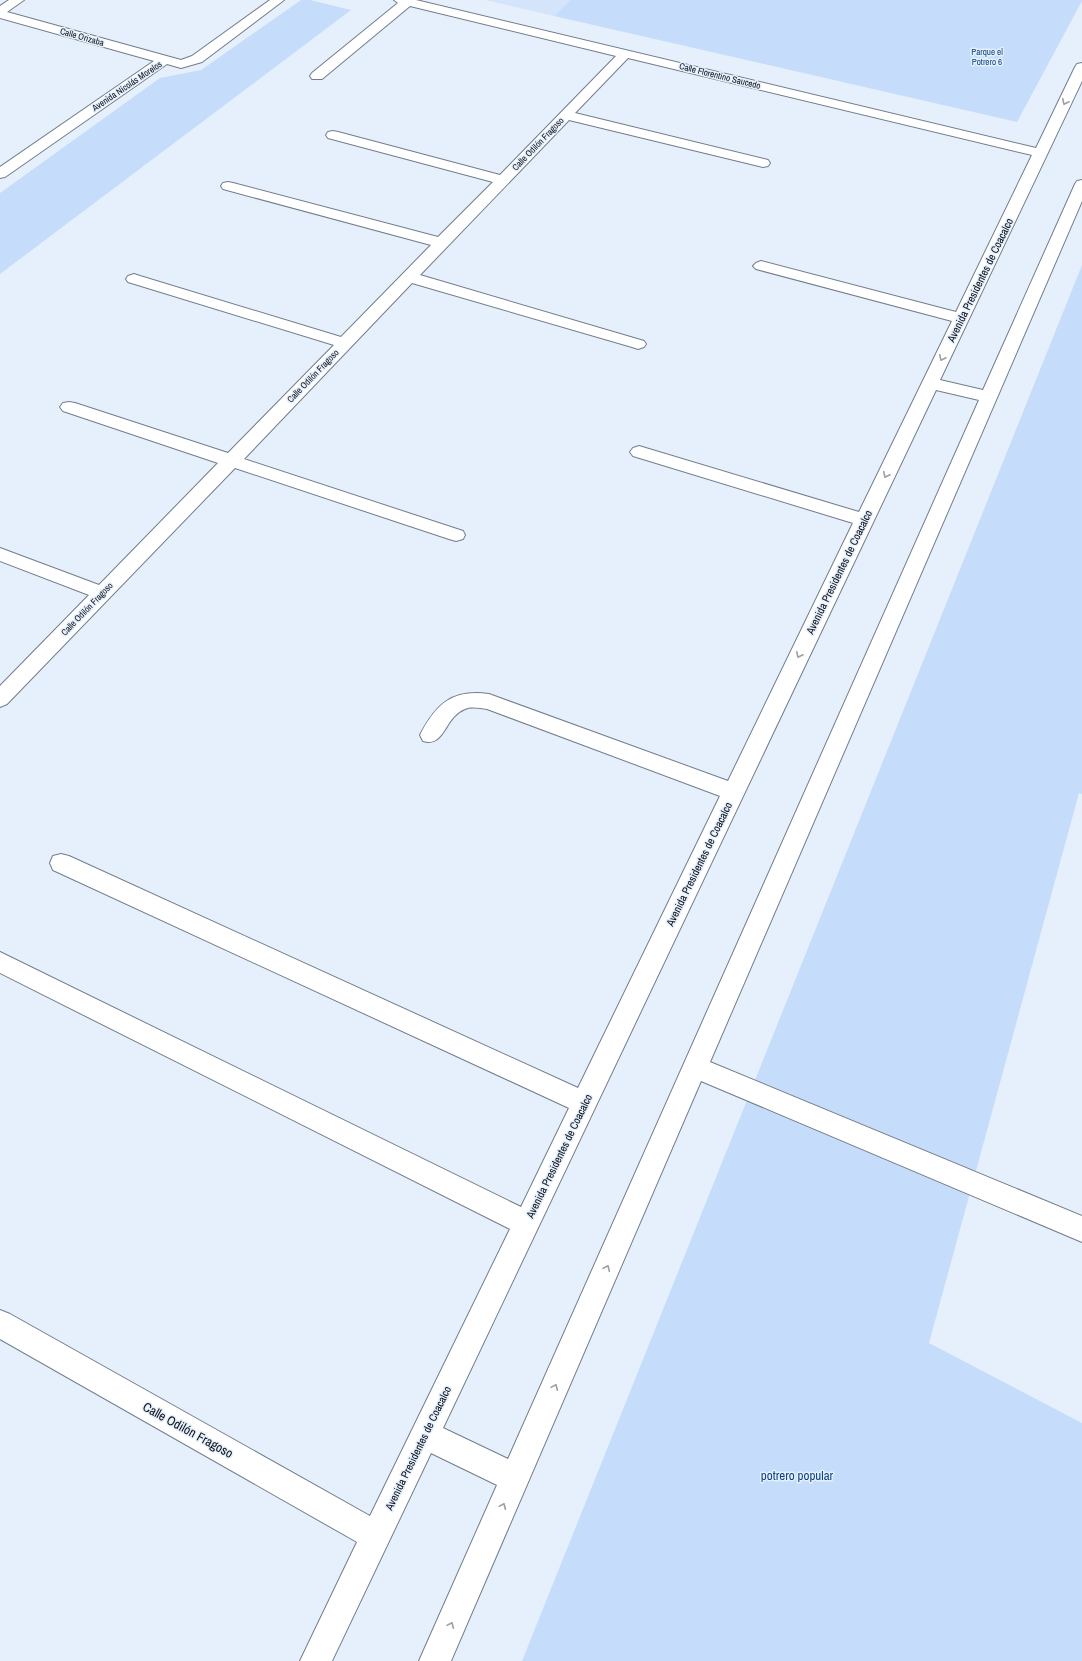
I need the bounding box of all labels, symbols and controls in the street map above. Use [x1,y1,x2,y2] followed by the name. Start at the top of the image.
[59,25,105,49] street label: Calle Orizaba
[971,46,1003,68] park label: Parque el Potrero 6
[89,58,165,114] street label: Avenida Nicolás Morelos
[678,60,762,92] street label: Calle Florentino Saucedo
[1062,98,1070,105] one-way arrow
[509,115,567,173] street label: Calle Odilón Fragoso
[943,216,1016,345] street label: Avenida Presidentes de Coacalco
[284,347,342,405] street label: Calle Odilón Fragoso
[939,354,947,361] one-way arrow
[883,471,891,478] one-way arrow
[802,508,875,637] street label: Avenida Presidentes de Coacalco
[58,580,116,638] street label: Calle Odilón Fragoso
[796,651,804,659] one-way arrow
[662,800,735,929] street label: Avenida Presidentes de Coacalco
[522,1092,595,1221] street label: Avenida Presidentes de Coacalco
[603,1265,611,1272] one-way arrow
[381,1384,454,1513] street label: Avenida Presidentes de Coacalco
[550,1384,558,1391] one-way arrow
[140,1398,236,1462] street label: Calle Odilón Fragoso
[761,1467,834,1484] park label: potrero popular
[498,1503,506,1511] one-way arrow
[446,1622,454,1630] one-way arrow

